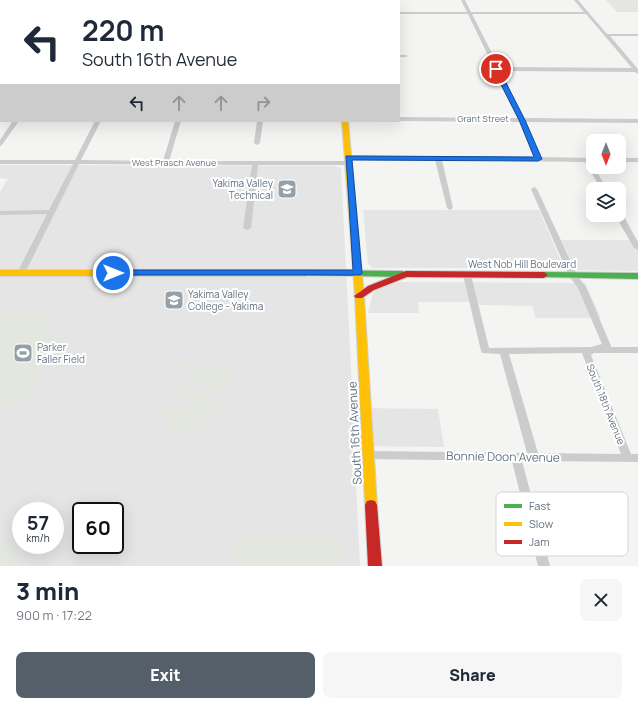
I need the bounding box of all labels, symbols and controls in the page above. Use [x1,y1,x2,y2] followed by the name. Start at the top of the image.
[82,11,165,49] text: 220 m
[16,16,68,68] icon: left
[82,47,237,71] text: South 16th Avenue
[479,52,513,86] pin
[485,58,507,80] icon: arrive
[126,92,148,114] icon: left
[168,92,190,114] icon: ahead
[210,92,232,114] icon: ahead
[252,92,274,114] icon: right
[457,112,509,125] street label: Grant Street
[586,134,626,174] north arrow
[586,134,626,222] map controls
[132,156,216,169] street label: West Prasch Avenue
[213,176,274,202] place label: Yakima Valley Technical
[276,178,298,200] school or university icon: Yakima Valley Technical
[586,182,626,222] button: layers
[92,252,134,294] position arrow
[468,257,576,271] street label: West Nob Hill Boulevard
[188,287,263,313] place label: Yakima Valley College - Yakima
[163,289,185,311] school or university icon: Yakima Valley College - Yakima
[37,340,85,366] place label: Parker Faller Field
[12,342,34,364] sports icon: Parker Faller Field
[583,362,629,447] street label: South 18th Avenue
[343,381,366,485] street label: South 16th Avenue
[446,447,560,466] street label: Bonnie Doon Avenue
[496,492,628,556] legend
[529,498,551,513] text: Fast
[72,502,124,554] speed limit sign: 60
[27,509,49,536] text: 57
[529,516,554,531] text: Slow
[26,531,50,545] text: km/h
[529,534,550,549] text: Jam
[16,574,79,607] text: 3 min
[580,579,622,621] button: close
[16,606,92,624] text: 900 m · 17:22
[16,652,315,698] button: Exit
[323,652,622,698] button: Share

